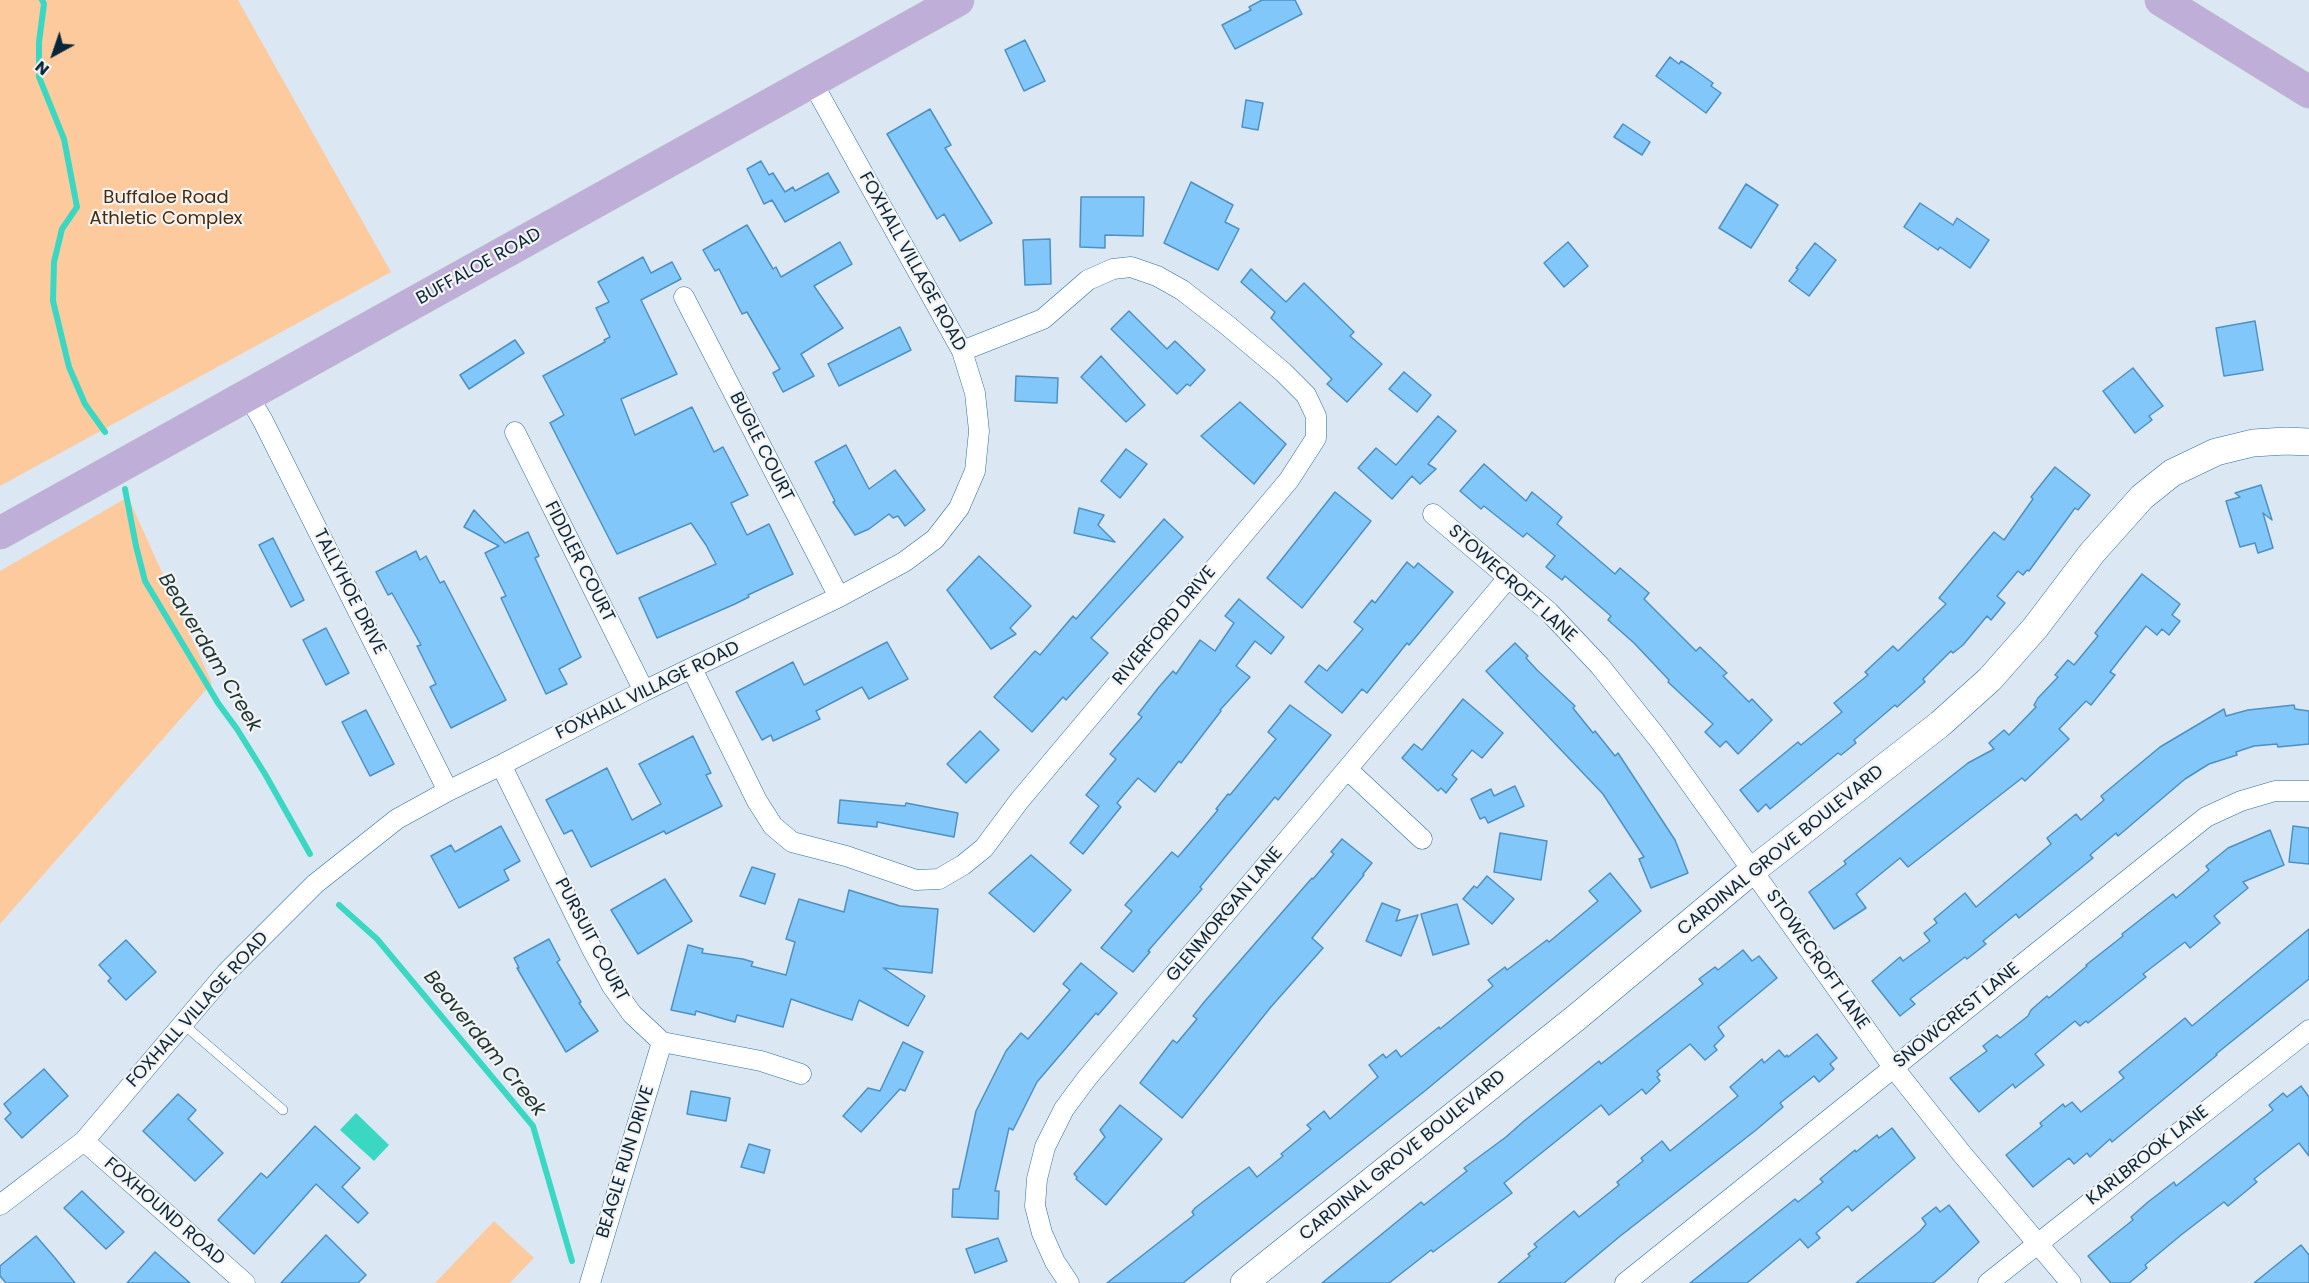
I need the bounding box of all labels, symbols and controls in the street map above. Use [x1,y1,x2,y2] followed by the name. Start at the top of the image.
[24,24,84,84] north arrow
[30,55,54,81] text: N
[854,169,970,355] street label: FOXHALL VILLAGE ROAD
[90,187,242,230] park label: Buffaloe Road Athletic Complex
[413,224,545,310] street label: BUFFALOE ROAD
[724,389,798,505] street label: BUGLE COURT
[539,498,619,626] street label: FIDDLER COURT
[1443,521,1581,647] street label: STOWECROFT LANE
[308,526,390,658] street label: TALLYHOE DRIVE
[1109,562,1221,690] street label: RIVERFORD DRIVE
[152,569,266,737] water label: Beaverdam Creek
[553,637,743,745] street label: FOXHALL VILLAGE ROAD
[1674,761,1888,941] street label: CARDINAL GROVE BOULEVARD
[1162,843,1288,987] street label: GLENMORGAN LANE
[550,875,632,1005] street label: PURSUIT COURT
[1761,886,1873,1034] street label: STOWECROFT LANE
[123,928,273,1092] street label: FOXHALL VILLAGE ROAD
[1890,959,2024,1073] street label: SNOWCREST LANE
[418,966,550,1122] water label: Beaverdam Creek
[1296,1066,1510,1246] street label: CARDINAL GROVE BOULEVARD
[593,1083,659,1241] street label: BEAGLE RUN DRIVE
[2083,1102,2213,1210] street label: KARLBROOK LANE
[99,1154,229,1270] street label: FOXHOUND ROAD

